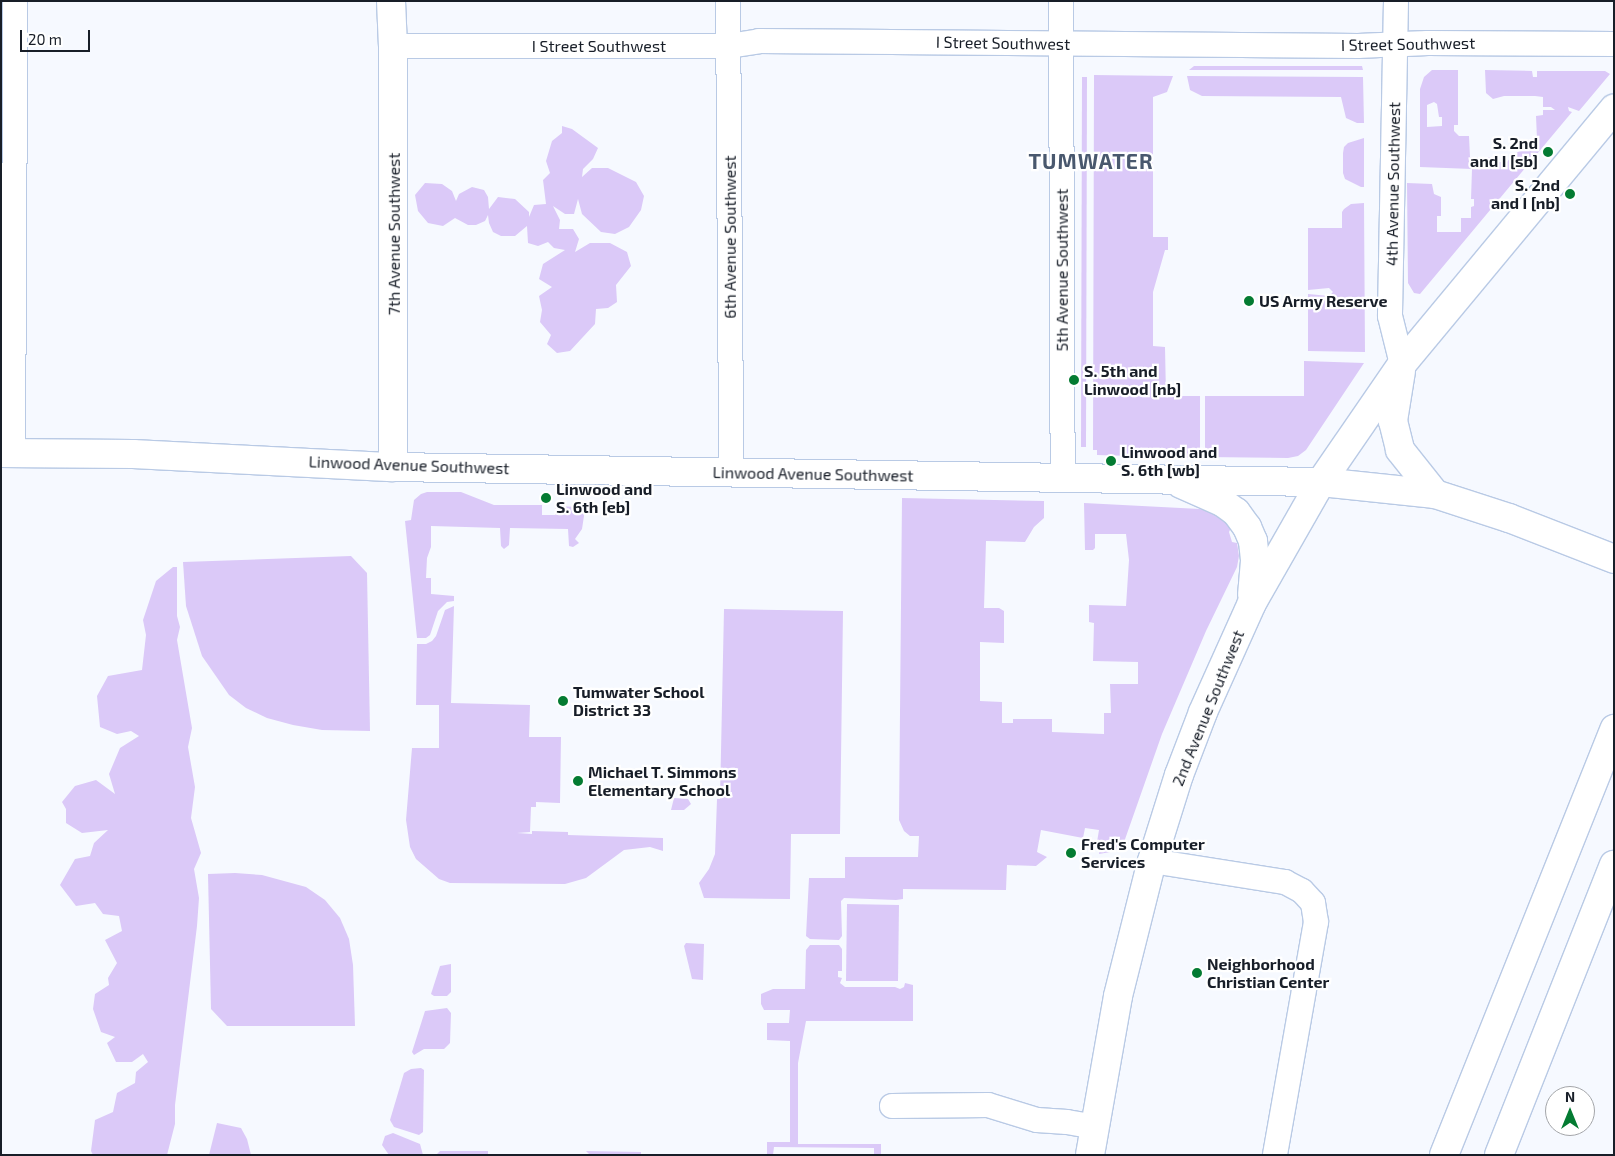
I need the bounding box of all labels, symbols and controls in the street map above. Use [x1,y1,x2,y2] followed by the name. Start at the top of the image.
[22,20,92,52] scale bar
[28,30,62,48] text: 20 m
[936,32,1070,54] street label: I Street Southwest
[1341,33,1475,55] street label: I Street Southwest
[532,36,666,56] street label: I Street Southwest
[1382,102,1404,266] street label: 4th Avenue Southwest
[1470,133,1538,171] place label: S. 2nd and I [sb]
[1542,146,1554,158] marker: S. 2nd and I [sb]
[1027,148,1155,174] district label: TUMWATER
[384,153,404,315] street label: 7th Avenue Southwest
[720,155,740,319] street label: 6th Avenue Southwest
[1491,175,1560,213] place label: S. 2nd and I [nb]
[1052,188,1072,352] street label: 5th Avenue Southwest
[1564,188,1576,200] marker: S. 2nd and I [nb]
[1259,291,1388,311] place label: US Army Reserve
[1243,295,1255,307] marker: US Army Reserve
[1084,361,1181,399] place label: S. 5th and Linwood [nb]
[1068,374,1080,386] marker: S. 5th and Linwood [nb]
[1121,442,1217,480] place label: Linwood and S. 6th [wb]
[308,452,510,478] street label: Linwood Avenue Southwest
[1105,455,1117,467] marker: Linwood and S. 6th [wb]
[712,463,914,485] street label: Linwood Avenue Southwest
[556,479,652,517] place label: Linwood and S. 6th [eb]
[540,492,552,504] marker: Linwood and S. 6th [eb]
[1168,627,1248,789] street label: 2nd Avenue Southwest
[573,682,705,720] place label: Tumwater School District 33
[557,695,569,707] marker: Tumwater School District 33
[588,762,737,800] place label: Michael T. Simmons Elementary School
[572,775,584,787] marker: Michael T. Simmons Elementary School
[1081,834,1205,872] place label: Fred's Computer Services
[1065,847,1077,859] marker: Fred's Computer Services
[1207,954,1329,992] place label: Neighborhood Christian Center
[1191,967,1203,979] marker: Neighborhood Christian Center
[1545,1086,1595,1136] north arrow
[1565,1088,1575,1105] text: N

